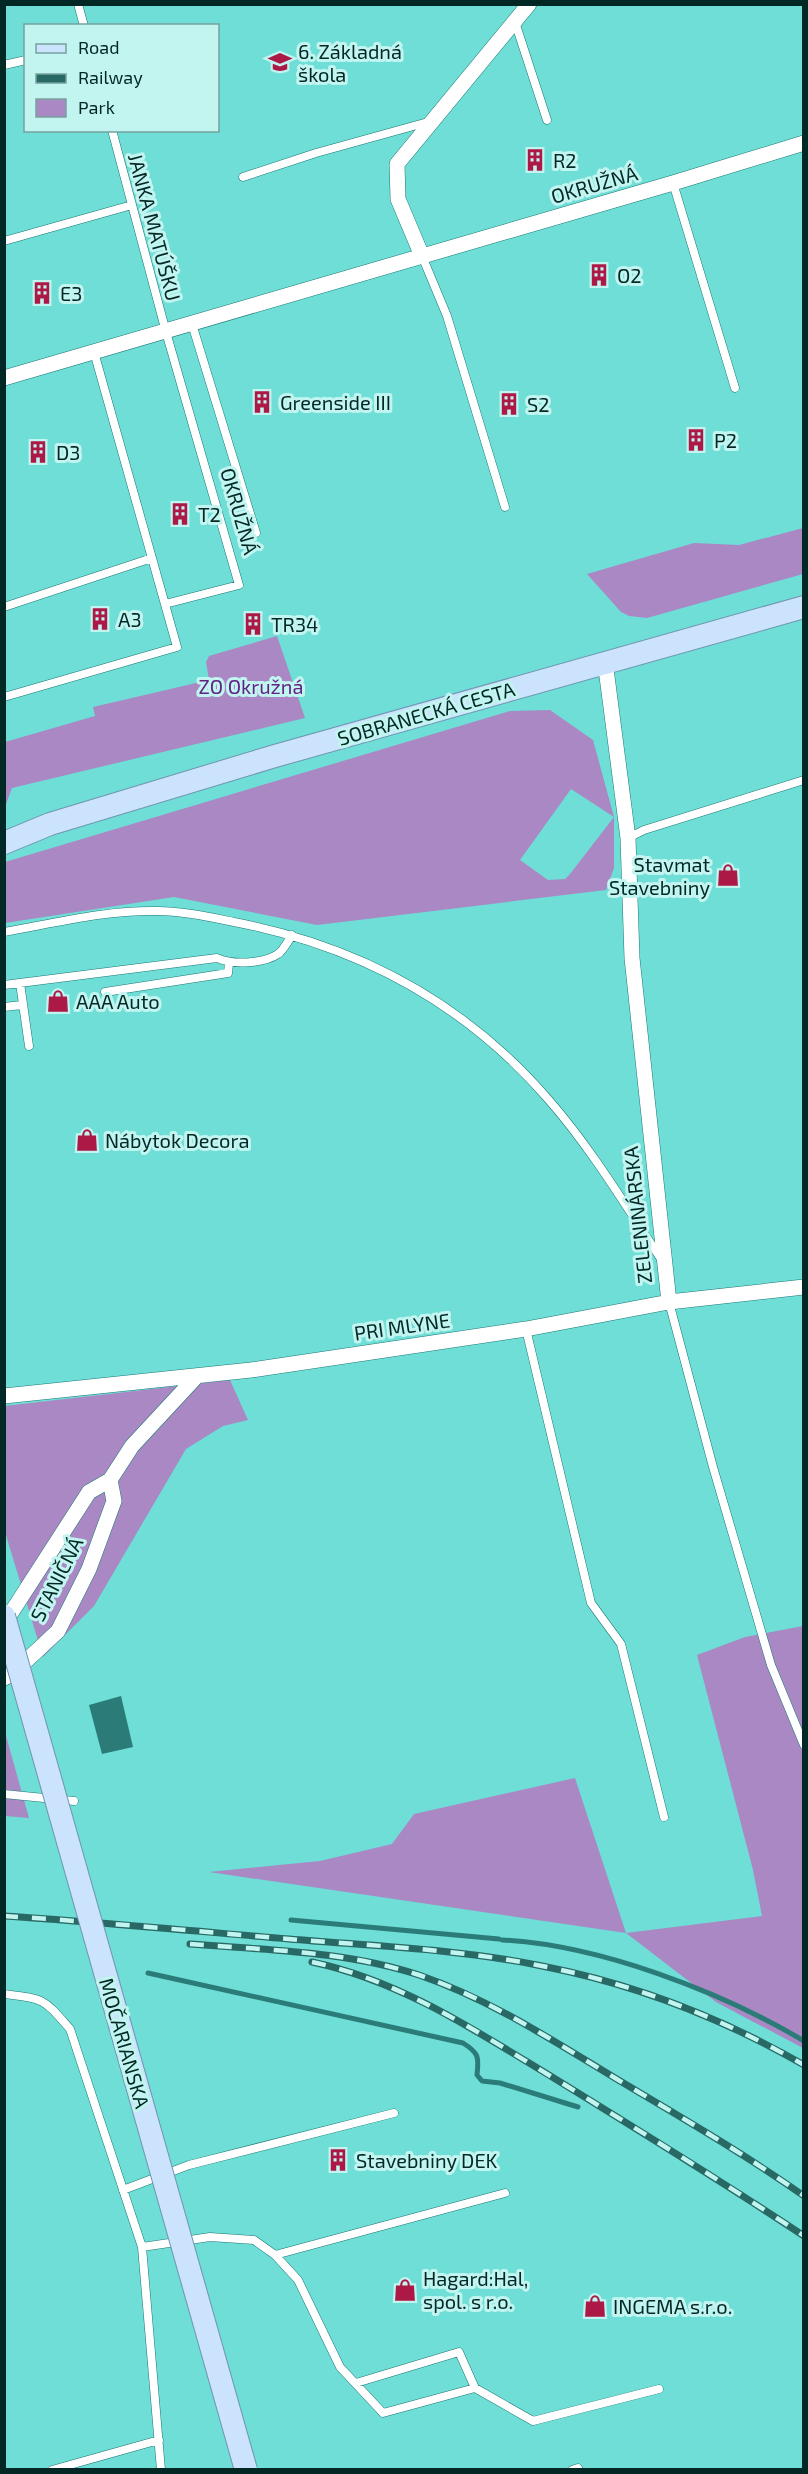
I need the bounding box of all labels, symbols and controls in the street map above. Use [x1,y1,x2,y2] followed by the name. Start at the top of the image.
[24,24,219,132] legend
[78,36,119,58] text: Road
[298,39,402,86] place label: 6. Základná škola
[267,49,293,75] school or university icon: 6. Základná škola
[78,66,143,88] text: Railway
[78,96,115,118] text: Park
[522,147,548,173] building icon: R2
[553,148,577,172] place label: R2
[124,151,186,303] street label: JANKA MATÚŠKU
[548,160,640,208] street label: OKRUŽNÁ
[586,262,612,288] building icon: O2
[617,263,642,287] place label: O2
[29,280,55,306] building icon: E3
[60,281,82,305] place label: E3
[249,389,275,415] building icon: Greenside III
[280,390,391,414] place label: Greenside III
[496,391,522,417] building icon: S2
[527,392,549,416] place label: S2
[683,427,709,453] building icon: P2
[714,428,737,452] place label: P2
[25,439,51,465] building icon: D3
[56,440,80,464] place label: D3
[216,465,264,557] street label: OKRUŽNÁ
[167,501,193,527] building icon: T2
[198,502,221,526] place label: T2
[87,606,113,632] building icon: A3
[118,607,142,631] place label: A3
[240,611,266,637] building icon: TR34
[271,612,318,636] place label: TR34
[199,674,303,698] park label: ZO Okružná
[335,676,518,750] street label: SOBRANECKÁ CESTA
[609,852,710,899] place label: Stavmat Stavebniny
[715,862,741,888] shop icon: Stavmat Stavebniny
[45,988,71,1014] shop icon: AAA Auto
[76,989,160,1013] place label: AAA Auto
[74,1127,100,1153] shop icon: Nábytok Decora
[105,1128,249,1152] place label: Nábytok Decora
[618,1145,656,1285] street label: ZELENINÁRSKA
[353,1307,451,1345] street label: PRI MLYNE
[25,1532,88,1625] street label: STANIČNÁ
[95,1975,155,2111] street label: MOČARIANSKA
[325,2147,351,2173] building icon: Stavebniny DEK
[356,2148,498,2172] place label: Stavebniny DEK
[423,2266,528,2313] place label: Hagard:Hal, spol. s r.o.
[392,2277,418,2303] shop icon: Hagard:Hal, spol. s r.o.
[582,2293,608,2319] shop icon: INGEMA s.r.o.
[613,2294,732,2318] place label: INGEMA s.r.o.

